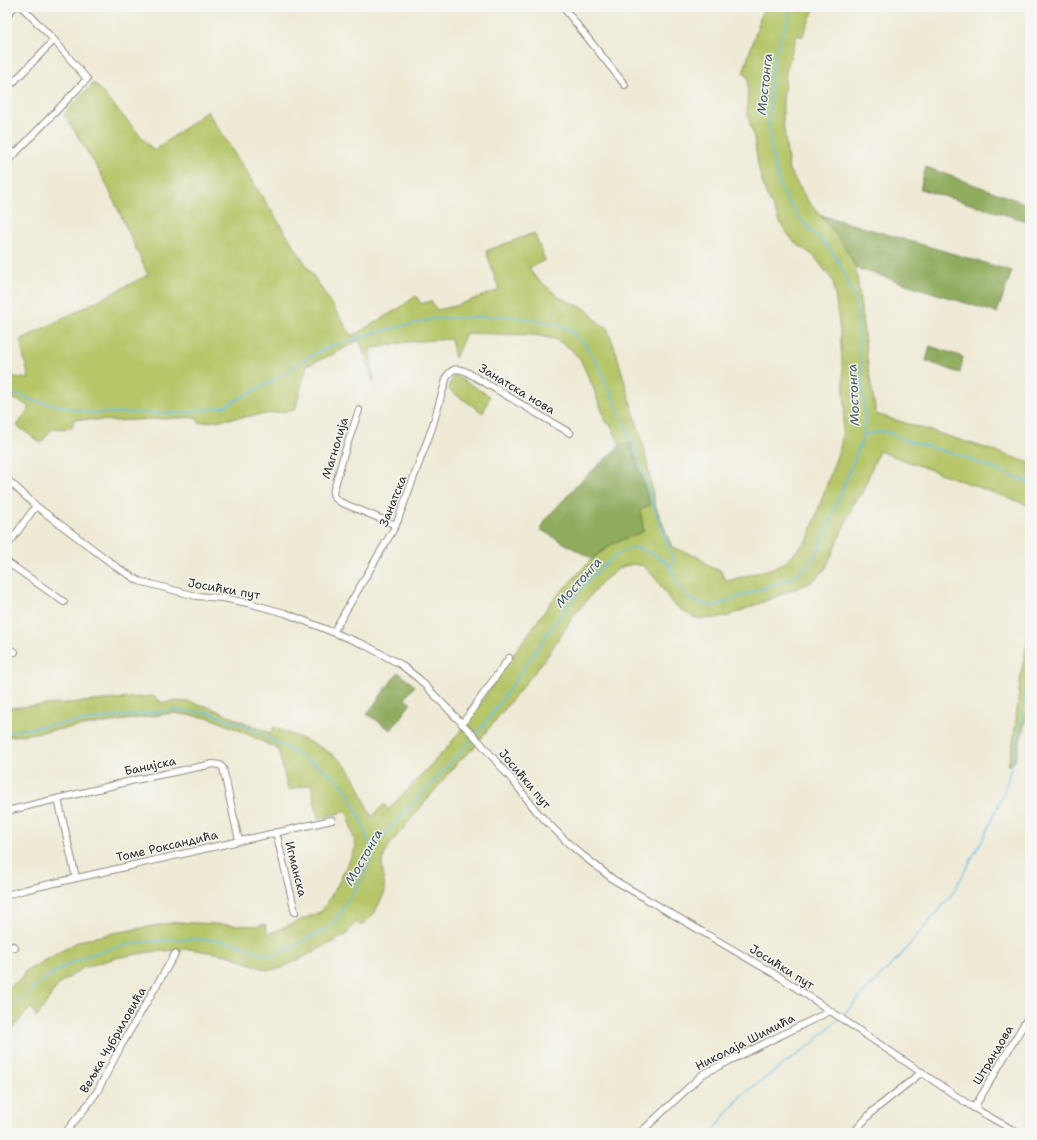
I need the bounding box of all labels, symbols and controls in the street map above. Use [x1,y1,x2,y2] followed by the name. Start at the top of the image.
[753,52,776,116] water label: Мостонга
[476,360,558,418] street label: Занатска нова
[843,363,864,426] water label: Мостонга
[318,415,352,481] street label: Магнолија
[376,473,411,529] street label: Занатска
[551,554,605,611] water label: Мостонга
[187,575,262,603] street label: Јосићки пут
[495,746,555,813] street label: Јосићки пут
[123,753,178,779] street label: Банијска
[115,826,220,865] street label: Томе Роксандића
[341,826,386,888] water label: Мостонга
[281,840,311,899] street label: Игманска
[747,941,818,994] street label: Јосићки пут
[76,984,150,1096] street label: Вељка Чубриловића
[692,1010,798,1074] street label: Николаја Шимића
[969,1022,1017,1088] street label: Штрандова

